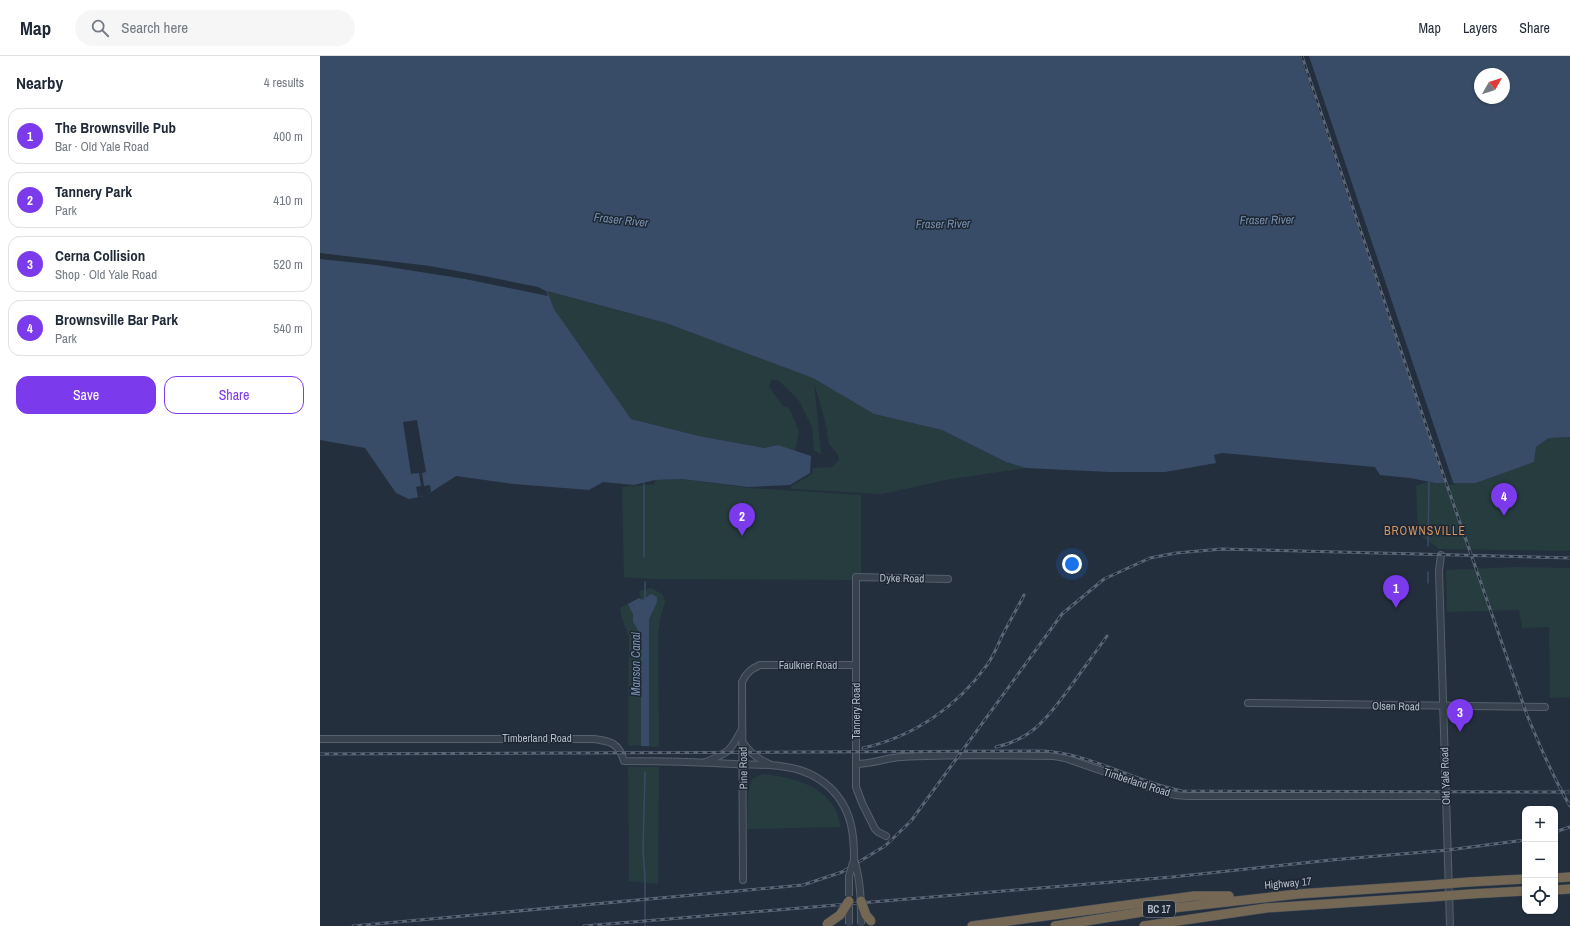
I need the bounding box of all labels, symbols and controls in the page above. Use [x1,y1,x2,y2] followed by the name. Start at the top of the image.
[75,10,355,46] search box
[20,15,51,41] text: Map
[89,17,111,39] icon: search
[121,17,188,38] text: Search here
[1419,19,1441,37] text: Map
[1463,19,1497,37] text: Layers
[1519,19,1550,37] text: Share
[1474,68,1510,104] north arrow
[16,71,63,94] text: Nearby
[264,74,304,91] text: 4 results
[55,117,176,138] text: The Brownsville Pub
[27,128,33,145] text: 1
[273,128,303,145] text: 400 m
[55,138,149,155] text: Bar · Old Yale Road
[55,181,132,202] text: Tannery Park
[27,192,33,209] text: 2
[273,192,303,209] text: 410 m
[55,202,77,219] text: Park
[593,209,650,231] water label: Fraser River
[1240,212,1295,228] water label: Fraser River
[916,216,971,232] water label: Fraser River
[55,245,145,266] text: Cerna Collision
[27,256,33,273] text: 3
[273,256,303,273] text: 520 m
[55,266,157,283] text: Shop · Old Yale Road
[55,309,178,330] text: Brownsville Bar Park
[27,320,33,337] text: 4
[273,320,303,337] text: 540 m
[55,330,77,347] text: Park
[16,376,156,414] button: Save
[164,376,304,414] button: Share
[1491,483,1517,516] pin: 4
[729,503,755,536] pin: 2
[1384,523,1466,539] district label: BROWNSVILLE
[1062,554,1082,574] your location
[880,571,924,585] street label: Dyke Road
[1383,575,1409,608] pin: 1
[628,631,644,696] water label: Manson Canal
[779,658,837,672] street label: Faulkner Road
[849,683,863,739] street label: Tannery Road
[1372,699,1420,713] street label: Olsen Road
[1447,699,1473,732] pin: 3
[502,731,572,745] street label: Timberland Road
[736,747,750,789] street label: Pine Road
[1437,747,1453,805] street label: Old Yale Road
[1102,765,1172,799] street label: Timberland Road
[1522,806,1558,914] map controls
[1522,806,1558,842] button: +
[1522,842,1558,878] button: −
[1264,874,1312,892] street label: Highway 17
[1522,878,1558,914] button: locate
[1143,901,1175,917] road number: BC 17

